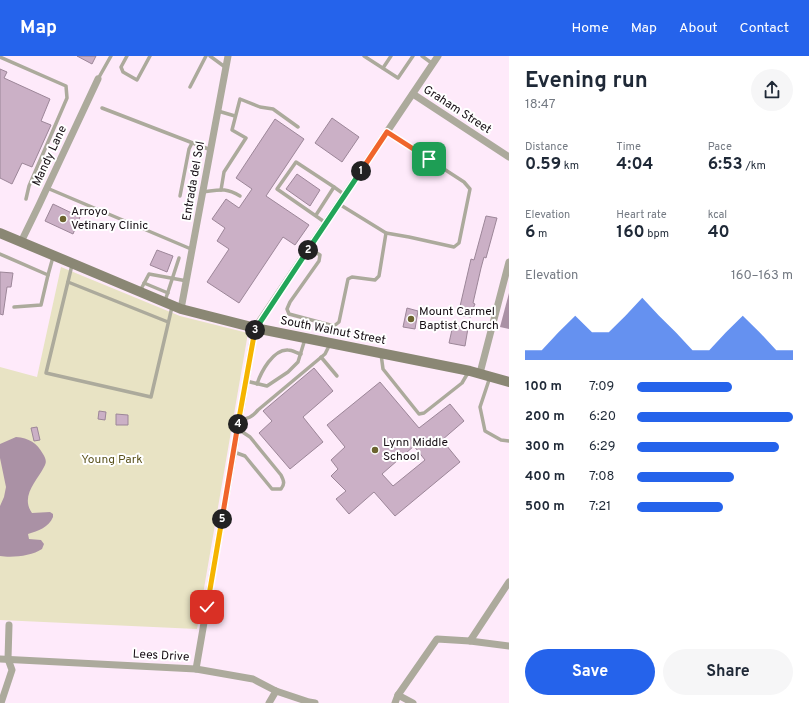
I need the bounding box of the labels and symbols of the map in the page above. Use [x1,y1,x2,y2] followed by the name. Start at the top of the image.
[420,82,494,138] street label: Graham Street
[29,123,71,189] street label: Mandy Lane
[179,140,209,222] street label: Entrada del Sol
[412,142,446,176] pin
[351,161,371,181] pin: 1
[71,204,148,234] place label: Arroyo Vetinary Clinic
[58,214,68,224] marker: Arroyo Vetinary Clinic
[298,240,318,260] pin: 2
[419,304,499,334] place label: Mount Carmel Baptist Church
[279,313,387,349] street label: South Walnut Street
[406,314,416,324] marker: Mount Carmel Baptist Church
[245,320,265,340] pin: 3
[228,414,248,434] pin: 4
[383,435,448,465] place label: Lynn Middle School
[370,445,380,455] marker: Lynn Middle School
[81,452,143,468] park label: Young Park
[212,509,232,529] pin: 5
[190,590,224,624] pin
[132,647,190,665] street label: Lees Drive

